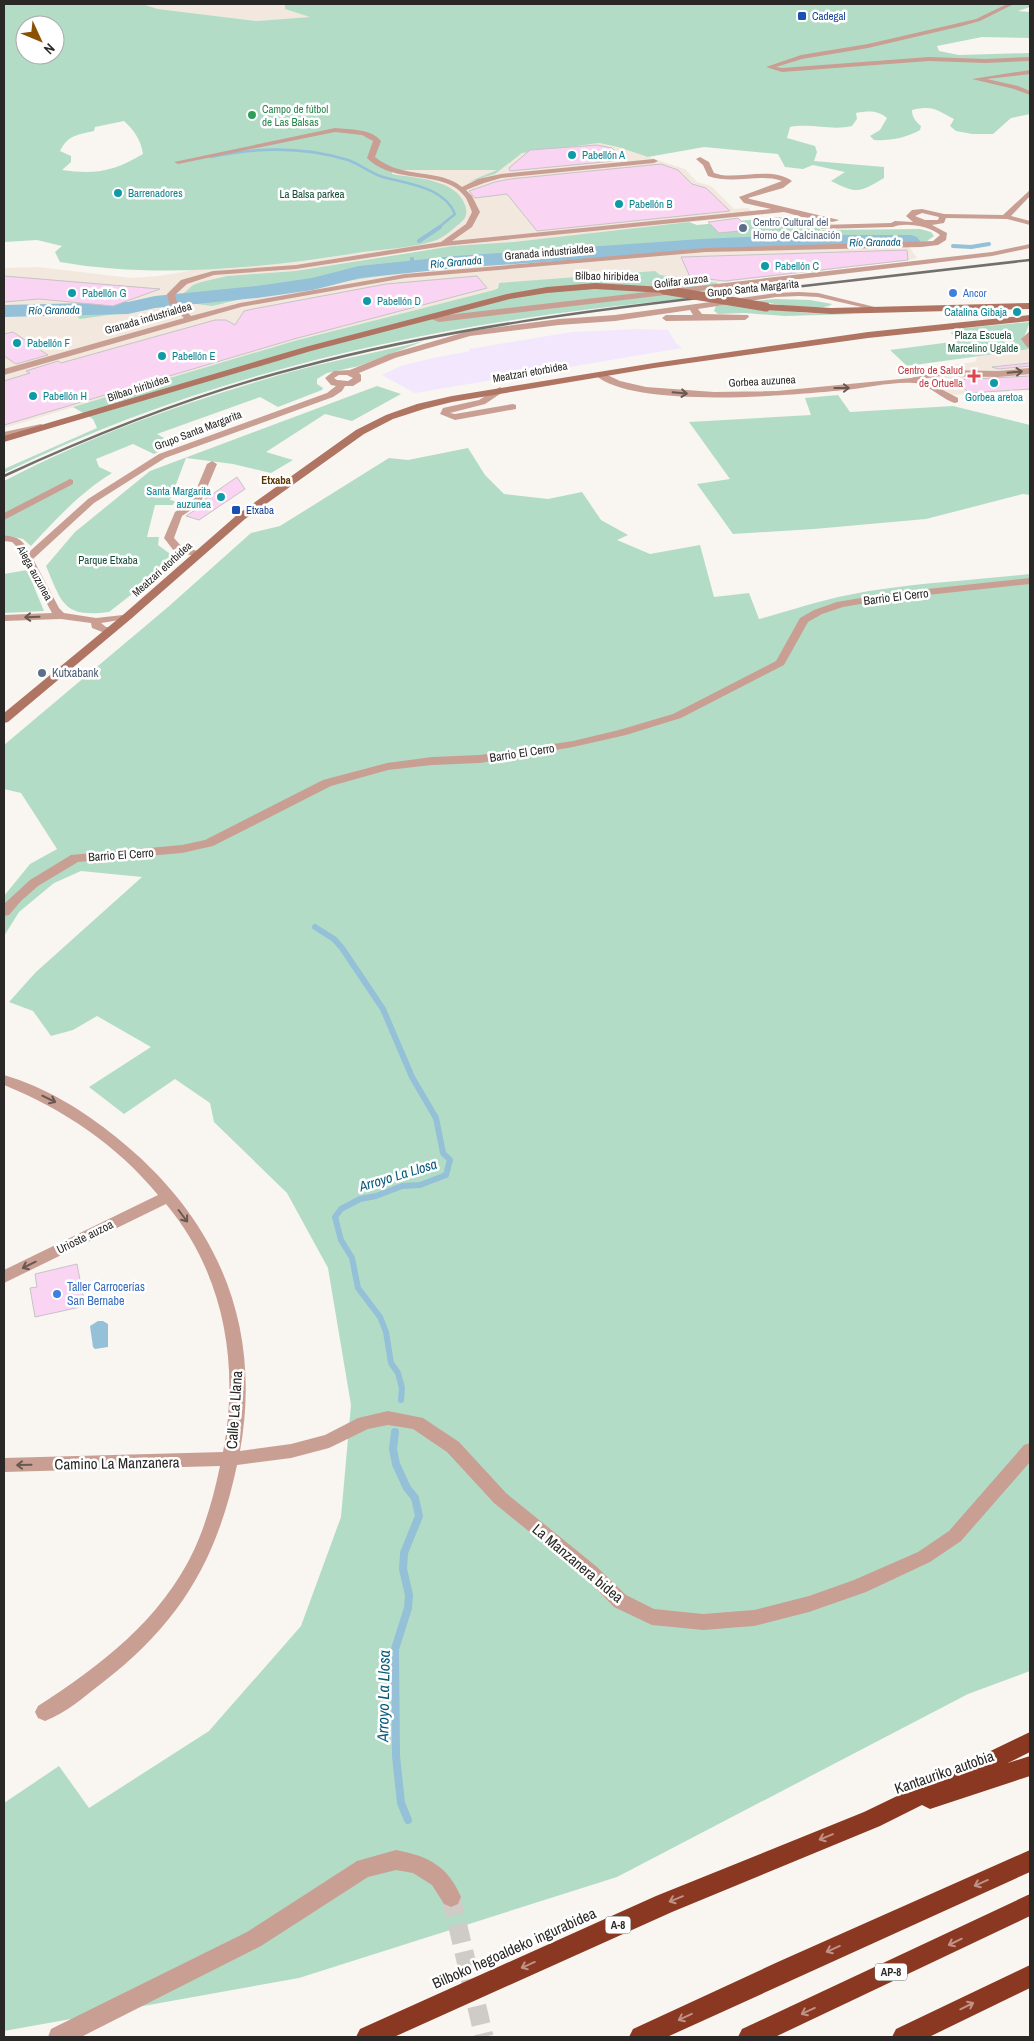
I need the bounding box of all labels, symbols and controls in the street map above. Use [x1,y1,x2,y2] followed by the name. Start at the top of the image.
[812,9,846,23] place label: Cadegal
[796,10,808,22] marker: Cadegal
[15,15,65,65] north arrow
[40,40,59,58] text: N
[262,102,328,129] place label: Campo de fútbol de Las Balsas
[246,109,258,121] marker: Campo de fútbol de Las Balsas
[582,148,626,162] place label: Pabellón A
[566,149,578,161] marker: Pabellón A
[128,186,183,200] place label: Barrenadores
[112,187,124,199] marker: Barrenadores
[279,187,345,201] park label: La Balsa parkea
[629,197,673,211] place label: Pabellón B
[613,198,625,210] marker: Pabellón B
[753,215,840,242] place label: Centro Cultural del Horno de Calcinación
[737,222,749,234] marker: Centro Cultural del Horno de Calcinación
[849,235,901,249] water label: Río Granada
[504,241,594,263] street label: Granada industrialdea
[430,253,482,271] water label: Río Granada
[775,259,820,273] place label: Pabellón C
[759,260,771,272] marker: Pabellón C
[575,268,639,284] street label: Bilbao hiribidea
[653,271,709,291] street label: Golifar auzoa
[706,276,800,300] street label: Grupo Santa Margarita
[82,286,127,300] place label: Pabellón G
[962,286,987,300] place label: Ancor
[66,287,78,299] marker: Pabellón G
[947,287,959,299] marker: Ancor
[377,294,421,308] place label: Pabellón D
[361,295,373,307] marker: Pabellón D
[103,299,193,337] street label: Granada industrialdea
[28,303,80,317] water label: Río Granada
[944,305,1007,319] place label: Catalina Gibaja
[1011,306,1023,318] marker: Catalina Gibaja
[948,328,1018,355] park label: Plaza Escuela Marcelino Ugalde
[27,336,71,350] place label: Pabellón F
[11,337,23,349] marker: Pabellón F
[172,349,216,363] place label: Pabellón E
[156,350,168,362] marker: Pabellón E
[492,359,568,385] street label: Meatzari etorbidea
[898,363,963,390] place label: Centro de Salud de Ortuella
[1007,368,1023,377] one-way arrow
[967,369,981,383] marker: Centro de Salud de Ortuella
[106,371,170,405] street label: Bilbao hiribidea
[728,372,796,390] street label: Gorbea auzunea
[988,377,1000,389] marker: Gorbea aretoa
[833,383,849,393] one-way arrow
[43,389,87,403] place label: Pabellón H
[671,389,687,398] one-way arrow
[27,390,39,402] marker: Pabellón H
[965,390,1023,404] place label: Gorbea aretoa
[152,407,244,453] street label: Grupo Santa Margarita
[261,473,291,487] district label: Etxaba
[146,484,211,511] place label: Santa Margarita auzunea
[215,491,227,503] marker: Santa Margarita auzunea
[246,503,274,517] place label: Etxaba
[230,504,242,516] marker: Etxaba
[129,538,195,600] street label: Meatzari etorbidea
[14,542,56,603] street label: Aiega auzunea
[78,553,138,567] park label: Parque Etxaba
[862,585,930,609] street label: Barrio El Cerro
[24,612,40,622] one-way arrow
[52,665,99,681] place label: Kutxabank
[36,667,48,679] marker: Kutxabank
[488,740,556,766] street label: Barrio El Cerro
[88,845,154,865] street label: Barrio El Cerro
[41,1094,56,1104] one-way arrow
[356,1155,439,1196] water label: Arroyo La Llosa
[177,1209,188,1222] one-way arrow
[54,1216,117,1258] street label: Urioste auzoa
[22,1261,37,1270] one-way arrow
[67,1279,145,1309] place label: Taller Carrocerías San Bernabe
[51,1288,63,1300] marker: Taller Carrocerías San Bernabe
[221,1370,247,1450] street label: Calle La Llana
[54,1451,180,1475] street label: Camino La Manzanera
[17,1460,33,1470] one-way arrow
[528,1519,628,1607] street label: La Manzanera bidea
[371,1650,395,1743] water label: Arroyo La Llosa
[891,1745,997,1799] street label: Kantauriko autobia
[819,1834,834,1843] one-way arrow
[974,1878,989,1888] one-way arrow
[669,1895,684,1904] one-way arrow
[429,1902,599,1994] street label: Bilboko hegoaldeko ingurabidea
[606,1916,630,1934] road number: A-8
[948,1938,963,1947] one-way arrow
[825,1944,840,1954] one-way arrow
[521,1961,536,1971] one-way arrow
[875,1964,907,1980] road number: AP-8
[959,2001,974,2010] one-way arrow
[801,2006,816,2016] one-way arrow
[678,2013,693,2022] one-way arrow

